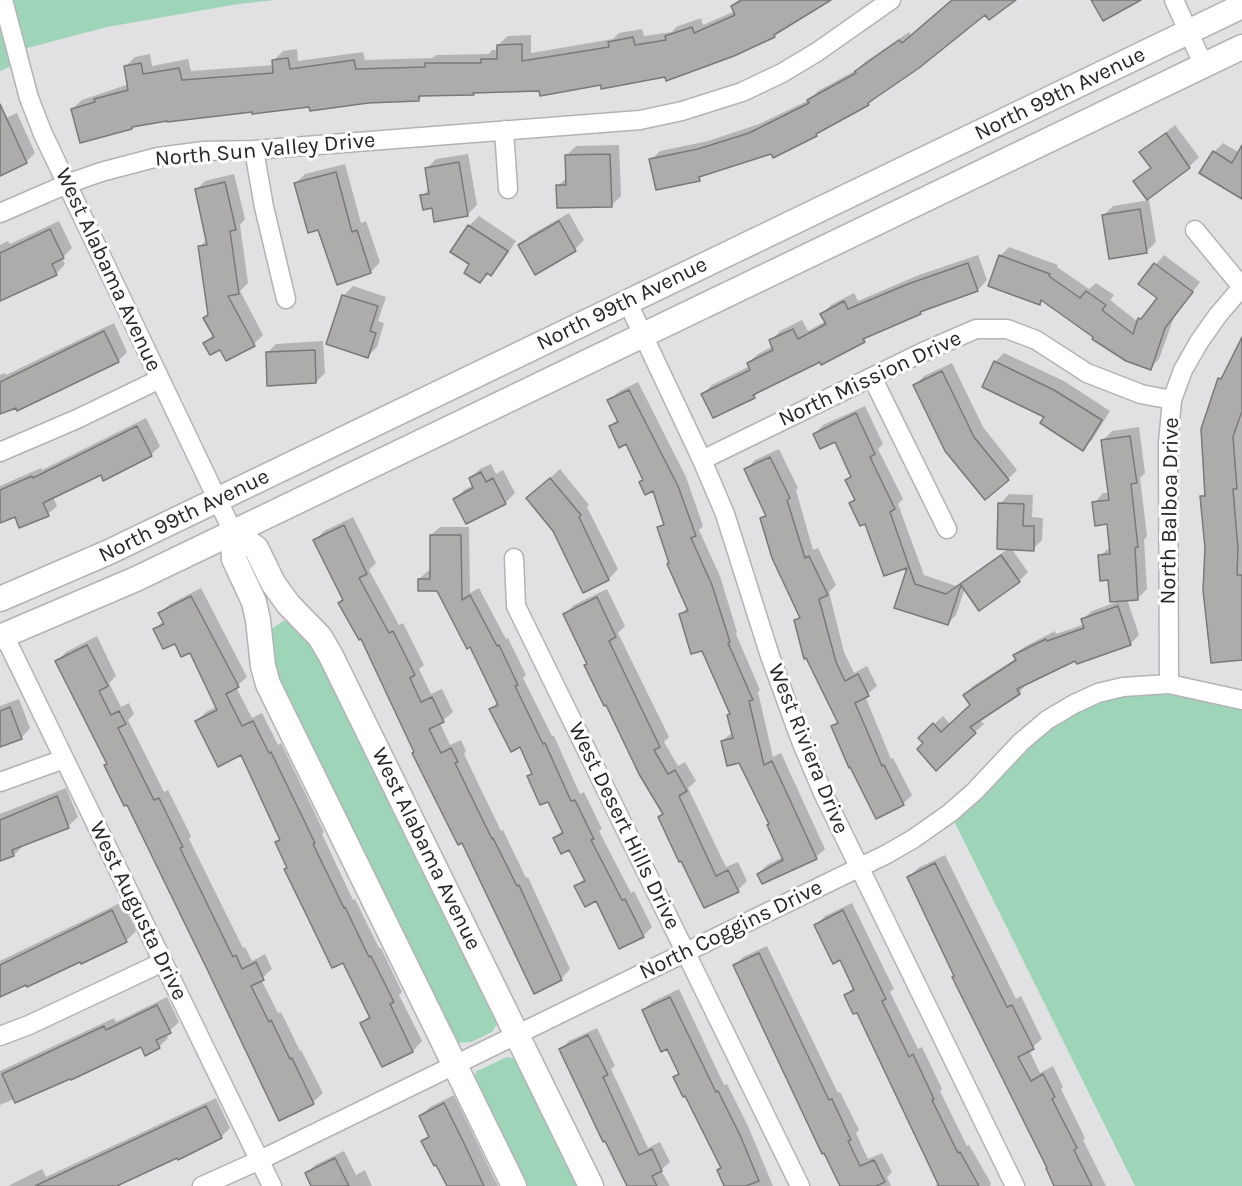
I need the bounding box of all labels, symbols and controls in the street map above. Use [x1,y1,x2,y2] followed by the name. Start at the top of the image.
[970,41,1150,147] street label: North 99th Avenue
[154,127,376,173] street label: North Sun Valley Drive
[49,164,167,376] street label: West Alabama Avenue
[532,251,712,357] street label: North 99th Avenue
[774,325,966,433] street label: North Mission Drive
[1155,417,1185,605] street label: North Balboa Drive
[94,463,274,569] street label: North 99th Avenue
[762,660,854,838] street label: West Riviera Drive
[562,718,686,934] street label: West Desert Hills Drive
[366,744,486,954] street label: West Alabama Avenue
[83,817,193,1005] street label: West Augusta Drive
[635,874,827,986] street label: North Coggins Drive

